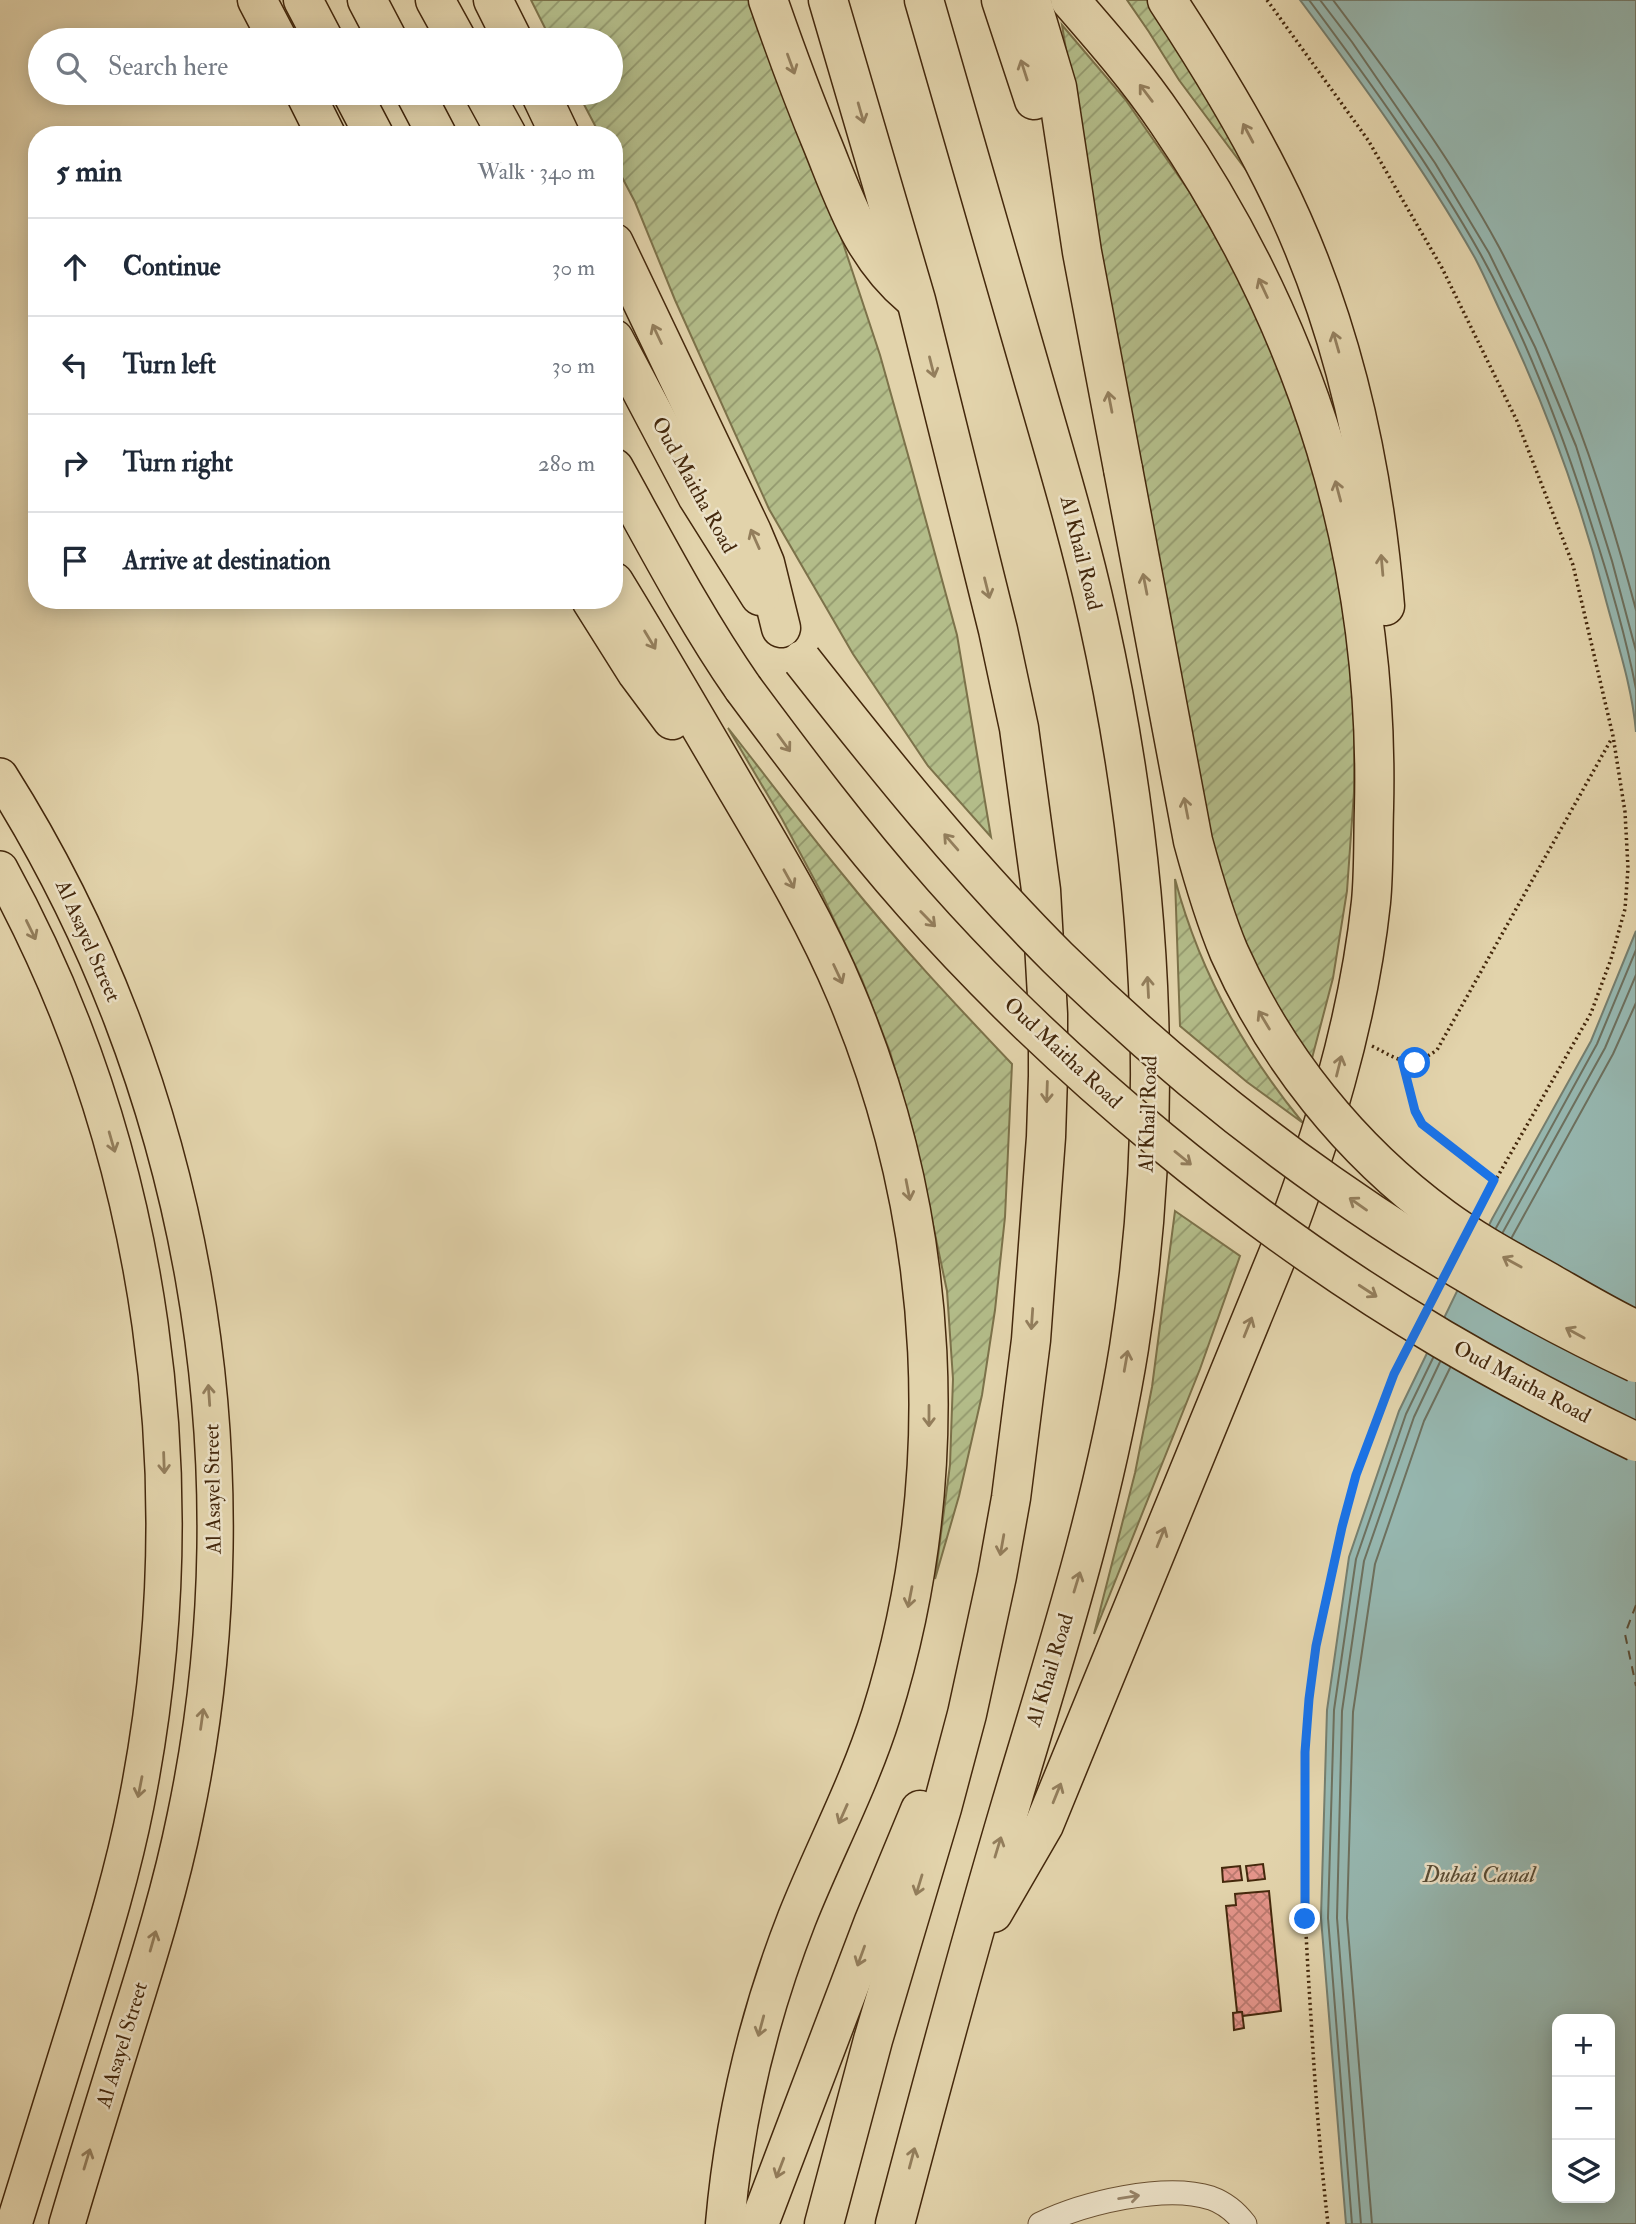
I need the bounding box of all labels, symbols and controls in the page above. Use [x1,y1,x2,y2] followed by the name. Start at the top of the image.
[28,28,623,105] search box
[52,48,90,86] icon: search
[108,51,228,83] text: Search here
[785,53,798,75] one-way arrow
[1017,60,1029,82] one-way arrow
[1139,84,1153,103] one-way arrow
[855,101,868,123] one-way arrow
[1241,123,1255,143] one-way arrow
[56,153,122,190] text: 5 min
[477,157,595,186] text: Walk · 340 m
[56,248,94,286] icon: ahead
[123,251,221,283] text: Continue
[552,253,595,282] text: 30 m
[1256,277,1269,299] one-way arrow
[650,324,664,345] one-way arrow
[1329,331,1342,353] one-way arrow
[56,346,94,384] icon: left
[123,349,216,381] text: Turn left
[552,351,595,380] text: 30 m
[926,355,940,378] one-way arrow
[1103,391,1117,414] one-way arrow
[645,412,743,558] street label: Oud Maitha Road
[56,444,94,482] icon: right
[123,447,233,479] text: Turn right
[538,449,595,478] text: 280 m
[1331,481,1344,503] one-way arrow
[1054,492,1108,614] street label: Al Khail Road
[748,529,761,551] one-way arrow
[56,542,94,580] icon: arrive
[123,545,331,577] text: Arrive at destination
[1375,554,1388,576] one-way arrow
[1137,573,1151,596] one-way arrow
[981,576,994,599] one-way arrow
[643,630,657,650] one-way arrow
[776,734,791,753] one-way arrow
[1179,797,1193,820] one-way arrow
[943,834,959,852] one-way arrow
[782,869,796,889] one-way arrow
[49,875,127,1006] street label: Al Asayel Street
[920,910,937,927] one-way arrow
[24,919,38,940] one-way arrow
[832,964,845,985] one-way arrow
[1142,976,1155,999] one-way arrow
[998,991,1128,1115] street label: Oud Maitha Road
[1257,1011,1271,1031] one-way arrow
[1399,1047,1430,1078] route start
[1132,1055,1164,1174] street label: Al Khail Road
[1333,1055,1346,1078] one-way arrow
[1041,1081,1054,1104] one-way arrow
[106,1131,119,1153] one-way arrow
[1174,1150,1192,1166] one-way arrow
[901,1178,915,1201] one-way arrow
[1349,1197,1368,1211] one-way arrow
[1502,1255,1522,1269] one-way arrow
[1357,1285,1377,1299] one-way arrow
[1025,1308,1038,1330] one-way arrow
[1242,1316,1255,1338] one-way arrow
[1565,1326,1585,1340] one-way arrow
[1449,1334,1596,1430] street label: Oud Maitha Road
[1120,1350,1134,1372] one-way arrow
[203,1383,216,1406] one-way arrow
[922,1405,936,1428] one-way arrow
[198,1423,228,1555] street label: Al Asayel Street
[157,1451,170,1474] one-way arrow
[1155,1527,1168,1548] one-way arrow
[995,1533,1008,1556] one-way arrow
[1071,1572,1084,1594] one-way arrow
[903,1585,917,1608] one-way arrow
[1020,1610,1080,1731] street label: Al Khail Road
[196,1708,209,1731] one-way arrow
[132,1775,146,1798] one-way arrow
[1051,1783,1064,1805] one-way arrow
[836,1803,849,1824] one-way arrow
[992,1837,1005,1859] one-way arrow
[1422,1860,1537,1889] water label: Dubai Canal
[912,1873,924,1895] one-way arrow
[1289,1903,1320,1934] route end
[147,1930,160,1952] one-way arrow
[853,1944,866,1966] one-way arrow
[90,1979,154,2112] street label: Al Asayel Street
[754,2014,767,2037] one-way arrow
[1552,2014,1615,2203] map controls
[1552,2014,1615,2077] button: +
[1552,2077,1615,2140] button: −
[1552,2140,1615,2203] button: layers
[906,2147,919,2170] one-way arrow
[81,2148,94,2170] one-way arrow
[773,2157,786,2179] one-way arrow
[1117,2190,1140,2203] one-way arrow

